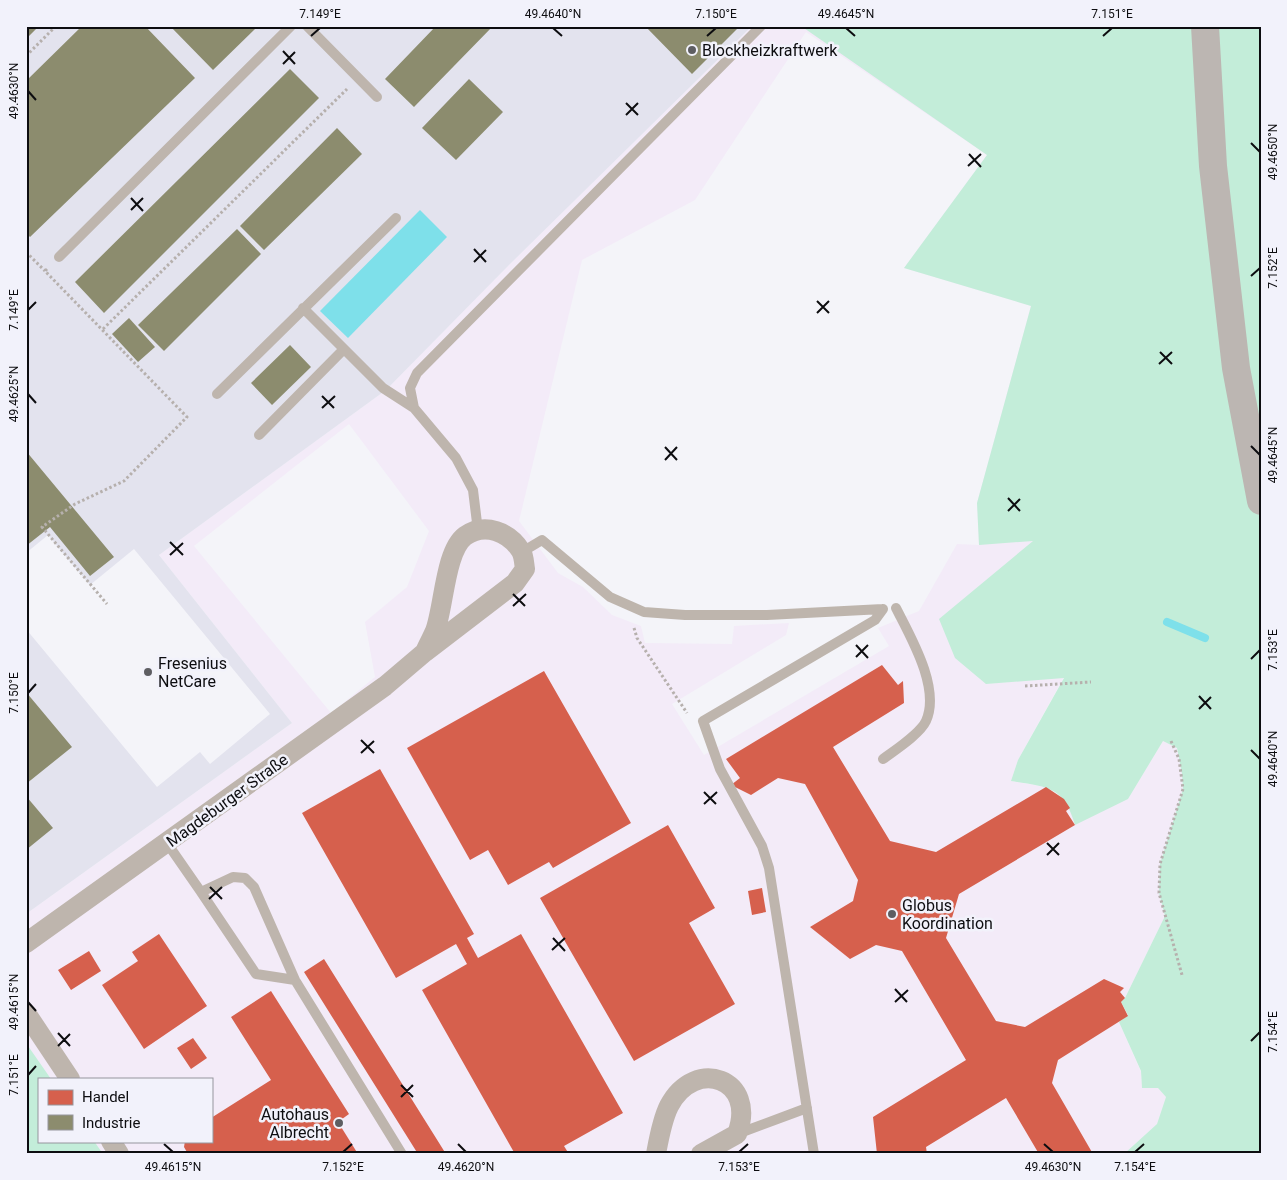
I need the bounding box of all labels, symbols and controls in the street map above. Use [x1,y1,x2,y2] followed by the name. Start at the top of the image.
[299,7,341,21] text: 7.149°E
[525,7,581,21] text: 49.4640°N
[695,7,737,21] text: 7.150°E
[818,7,874,21] text: 49.4645°N
[1091,7,1133,21] text: 7.151°E
[702,41,838,60] place label: Blockheizkraftwerk
[686,44,698,56] marker: Blockheizkraftwerk
[7,63,21,119] text: 49.4630°N
[1266,124,1280,180] text: 49.4650°N
[1266,247,1280,289] text: 7.152°E
[7,289,21,331] text: 7.149°E
[7,366,21,422] text: 49.4625°N
[1266,427,1280,483] text: 49.4645°N
[1266,629,1280,671] text: 7.153°E
[158,654,227,691] place label: Fresenius NetCare
[142,666,154,678] marker: Fresenius NetCare
[7,672,21,714] text: 7.150°E
[1266,731,1280,787] text: 49.4640°N
[163,750,292,851] street label: Magdeburger Straße
[902,896,993,933] place label: Globus Koordination
[886,908,898,920] marker: Globus Koordination
[7,974,21,1030] text: 49.4615°N
[1266,1011,1280,1053] text: 7.154°E
[7,1054,21,1096] text: 7.151°E
[38,1078,212,1142] legend
[82,1088,129,1106] text: Handel
[261,1105,329,1142] place label: Autohaus Albrecht
[82,1114,140,1132] text: Industrie
[333,1117,345,1129] marker: Autohaus Albrecht
[145,1160,201,1174] text: 49.4615°N
[322,1160,364,1174] text: 7.152°E
[438,1160,494,1174] text: 49.4620°N
[718,1160,760,1174] text: 7.153°E
[1025,1160,1081,1174] text: 49.4630°N
[1114,1160,1156,1174] text: 7.154°E

